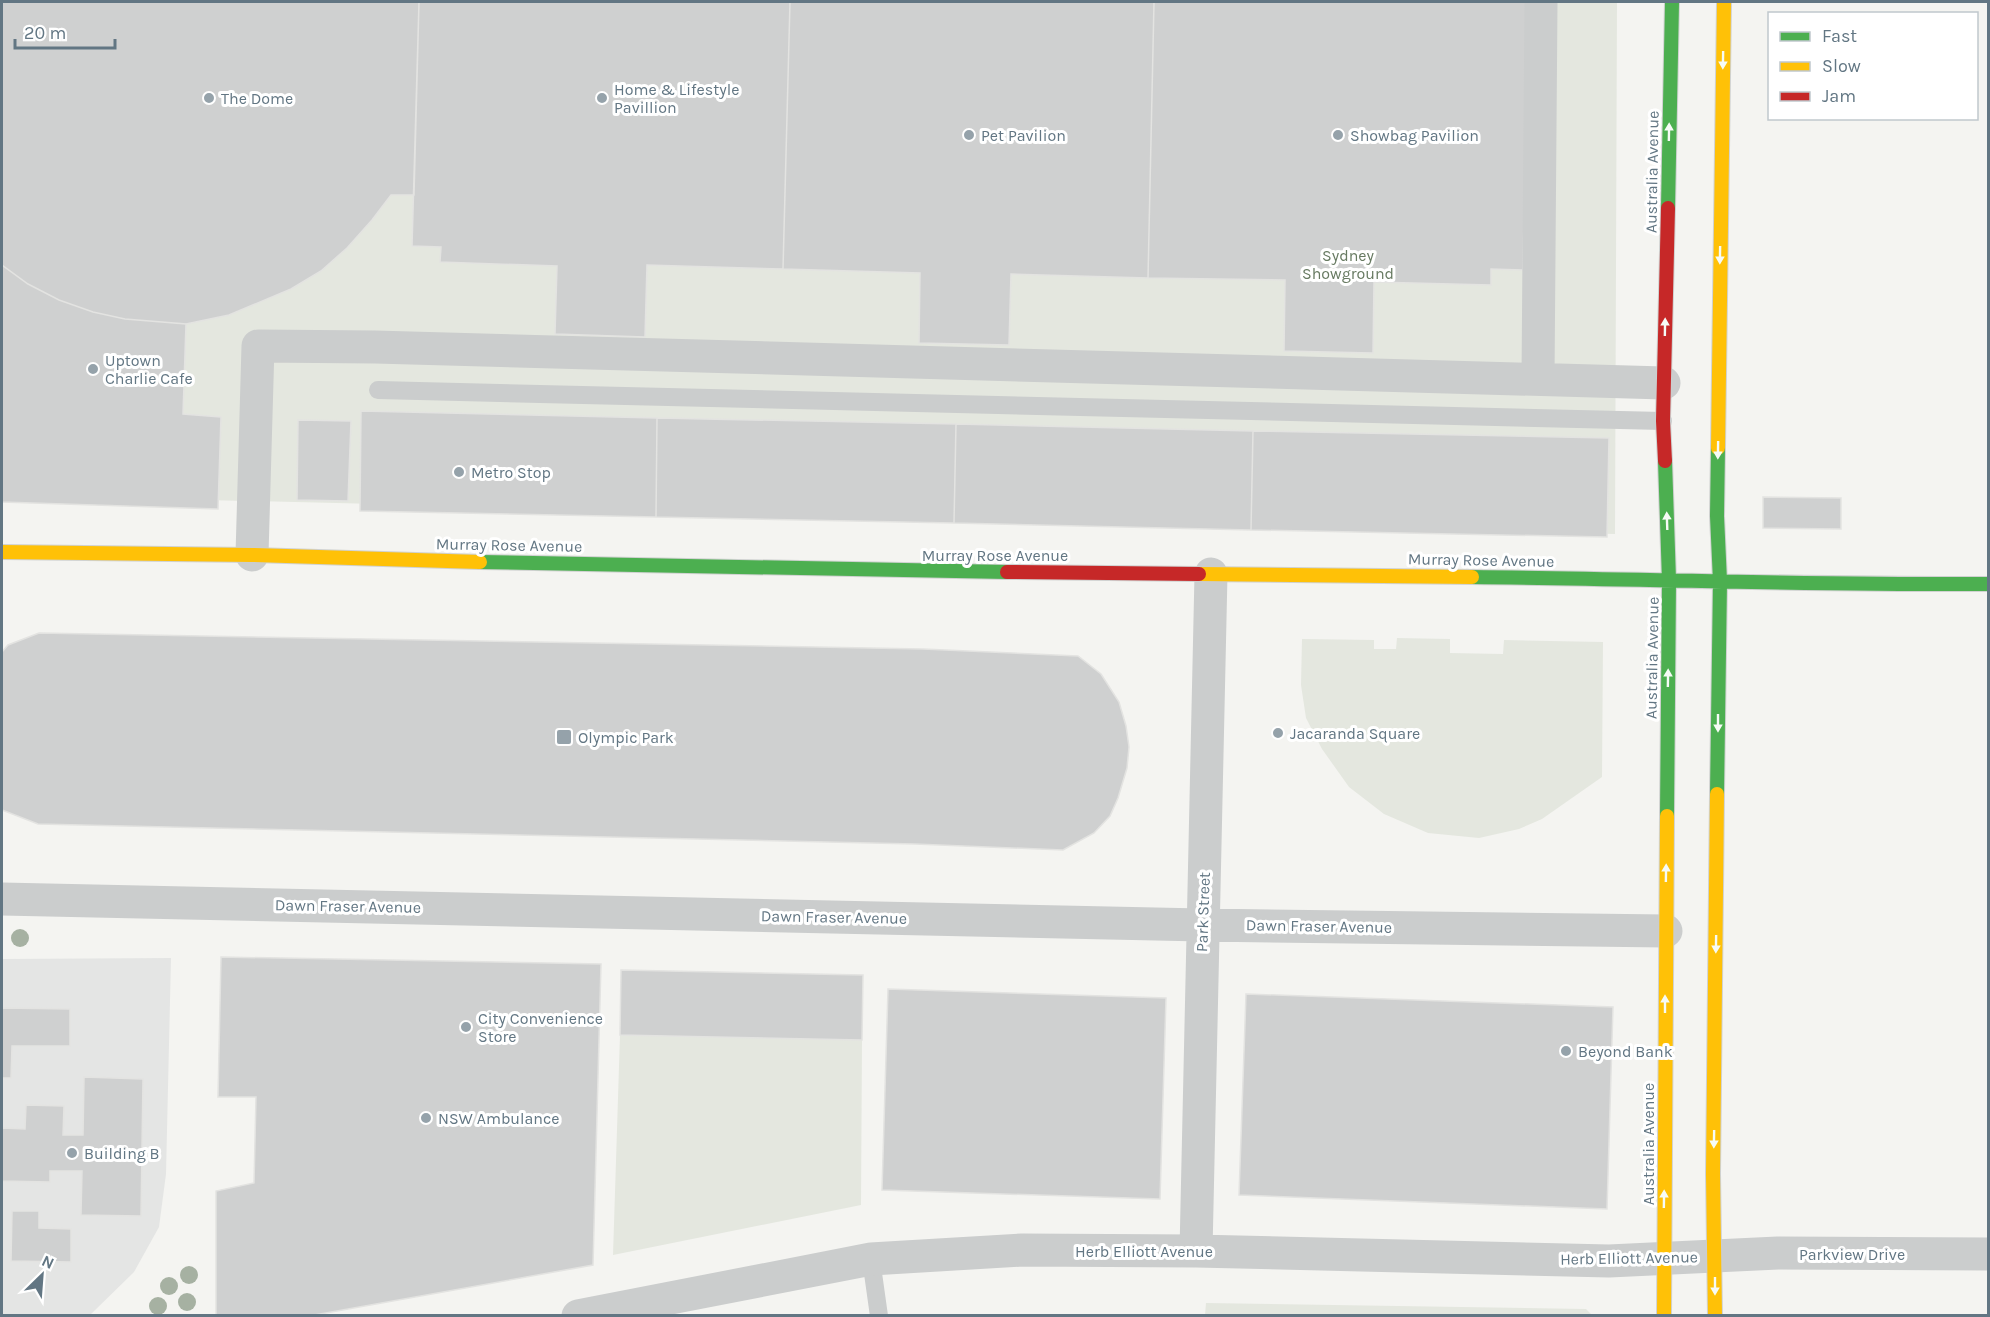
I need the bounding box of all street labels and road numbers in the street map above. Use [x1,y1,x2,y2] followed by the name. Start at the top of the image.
[1641,111,1663,233] street label: Australia Avenue
[436,534,582,556] street label: Murray Rose Avenue
[922,546,1068,565] street label: Murray Rose Avenue
[1408,549,1554,571] street label: Murray Rose Avenue
[1641,597,1663,719] street label: Australia Avenue
[1192,872,1214,952] street label: Park Street
[275,895,421,917] street label: Dawn Fraser Avenue
[761,906,907,928] street label: Dawn Fraser Avenue
[1246,915,1392,937] street label: Dawn Fraser Avenue
[1639,1083,1658,1205] street label: Australia Avenue
[1075,1242,1213,1261] street label: Herb Elliott Avenue
[1799,1245,1905,1264] street label: Parkview Drive
[1560,1247,1698,1269] street label: Herb Elliott Avenue

